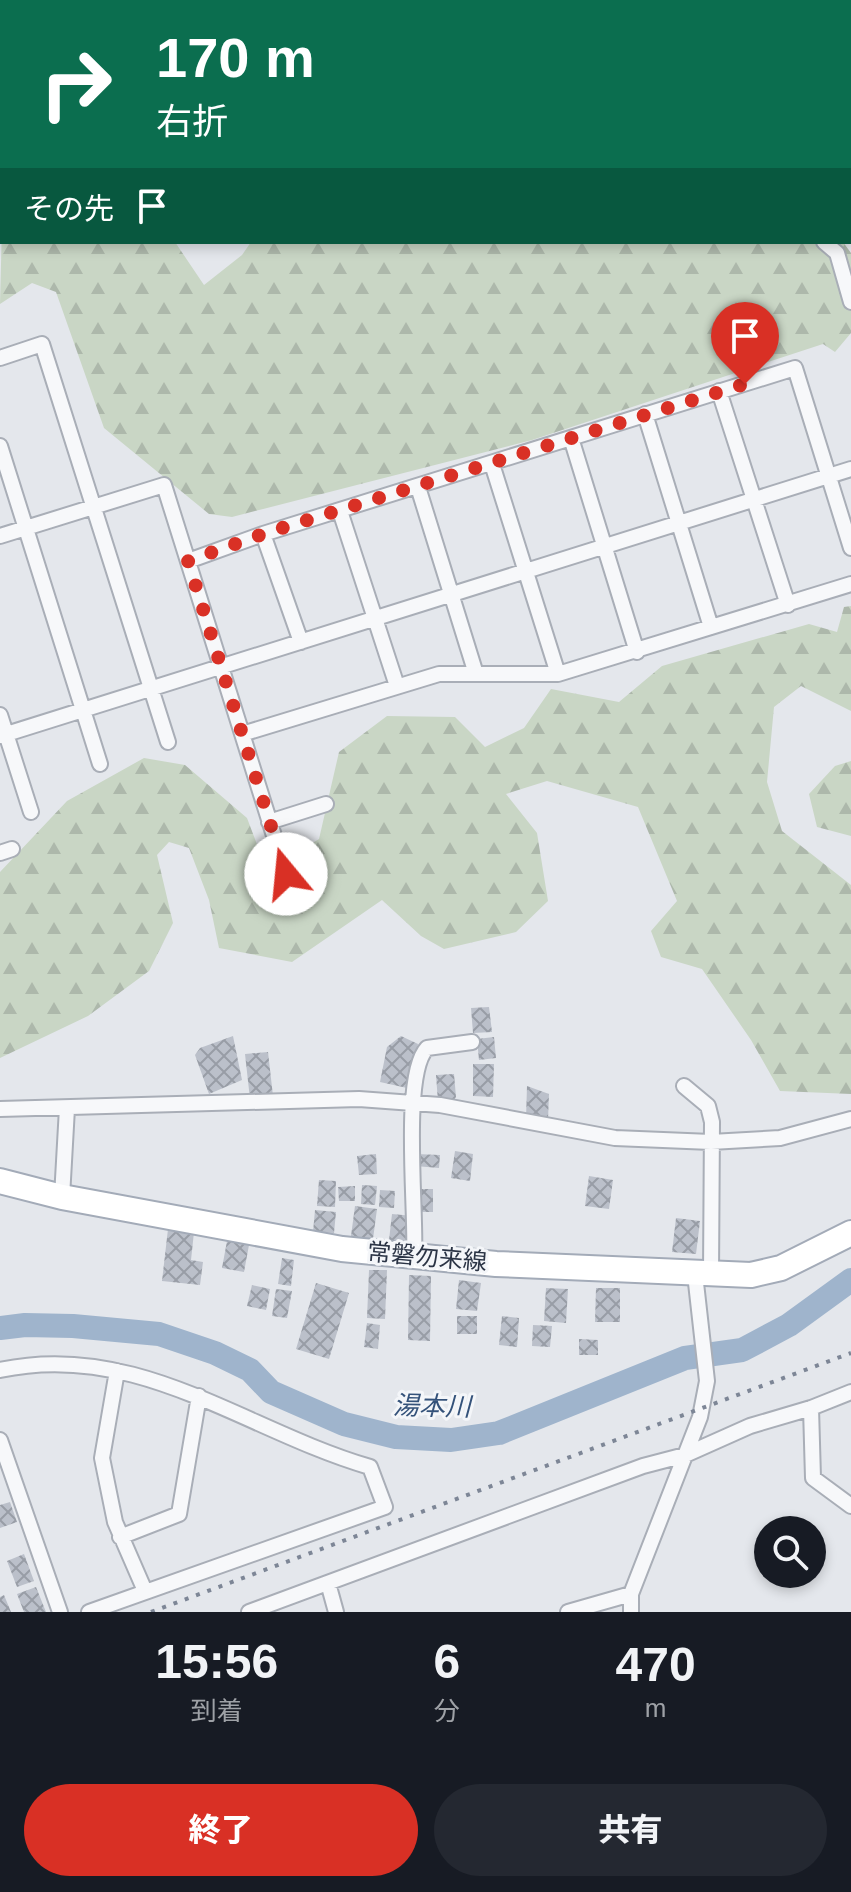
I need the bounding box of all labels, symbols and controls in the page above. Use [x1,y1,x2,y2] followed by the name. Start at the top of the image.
[156,26,315,89] text: 170 m
[24,32,128,136] icon: right
[156,101,228,142] text: 右折
[130,184,174,228] icon: arrive
[24,192,114,225] text: その先
[711,302,779,384] pin
[723,314,767,358] icon: arrive
[244,832,328,916] position arrow
[366,1238,488,1275] street label: 常磐勿来線
[393,1390,474,1422] water label: 湯本川
[754,1516,826,1588] map controls
[754,1516,826,1588] button: search
[155,1635,278,1688] text: 15:56
[433,1635,460,1688] text: 6
[616,1638,696,1691] text: 470
[645,1693,666,1723] text: m
[191,1696,243,1726] text: 到着
[434,1696,460,1726] text: 分
[24,1784,418,1876] button: 終了
[434,1784,827,1876] button: 共有

